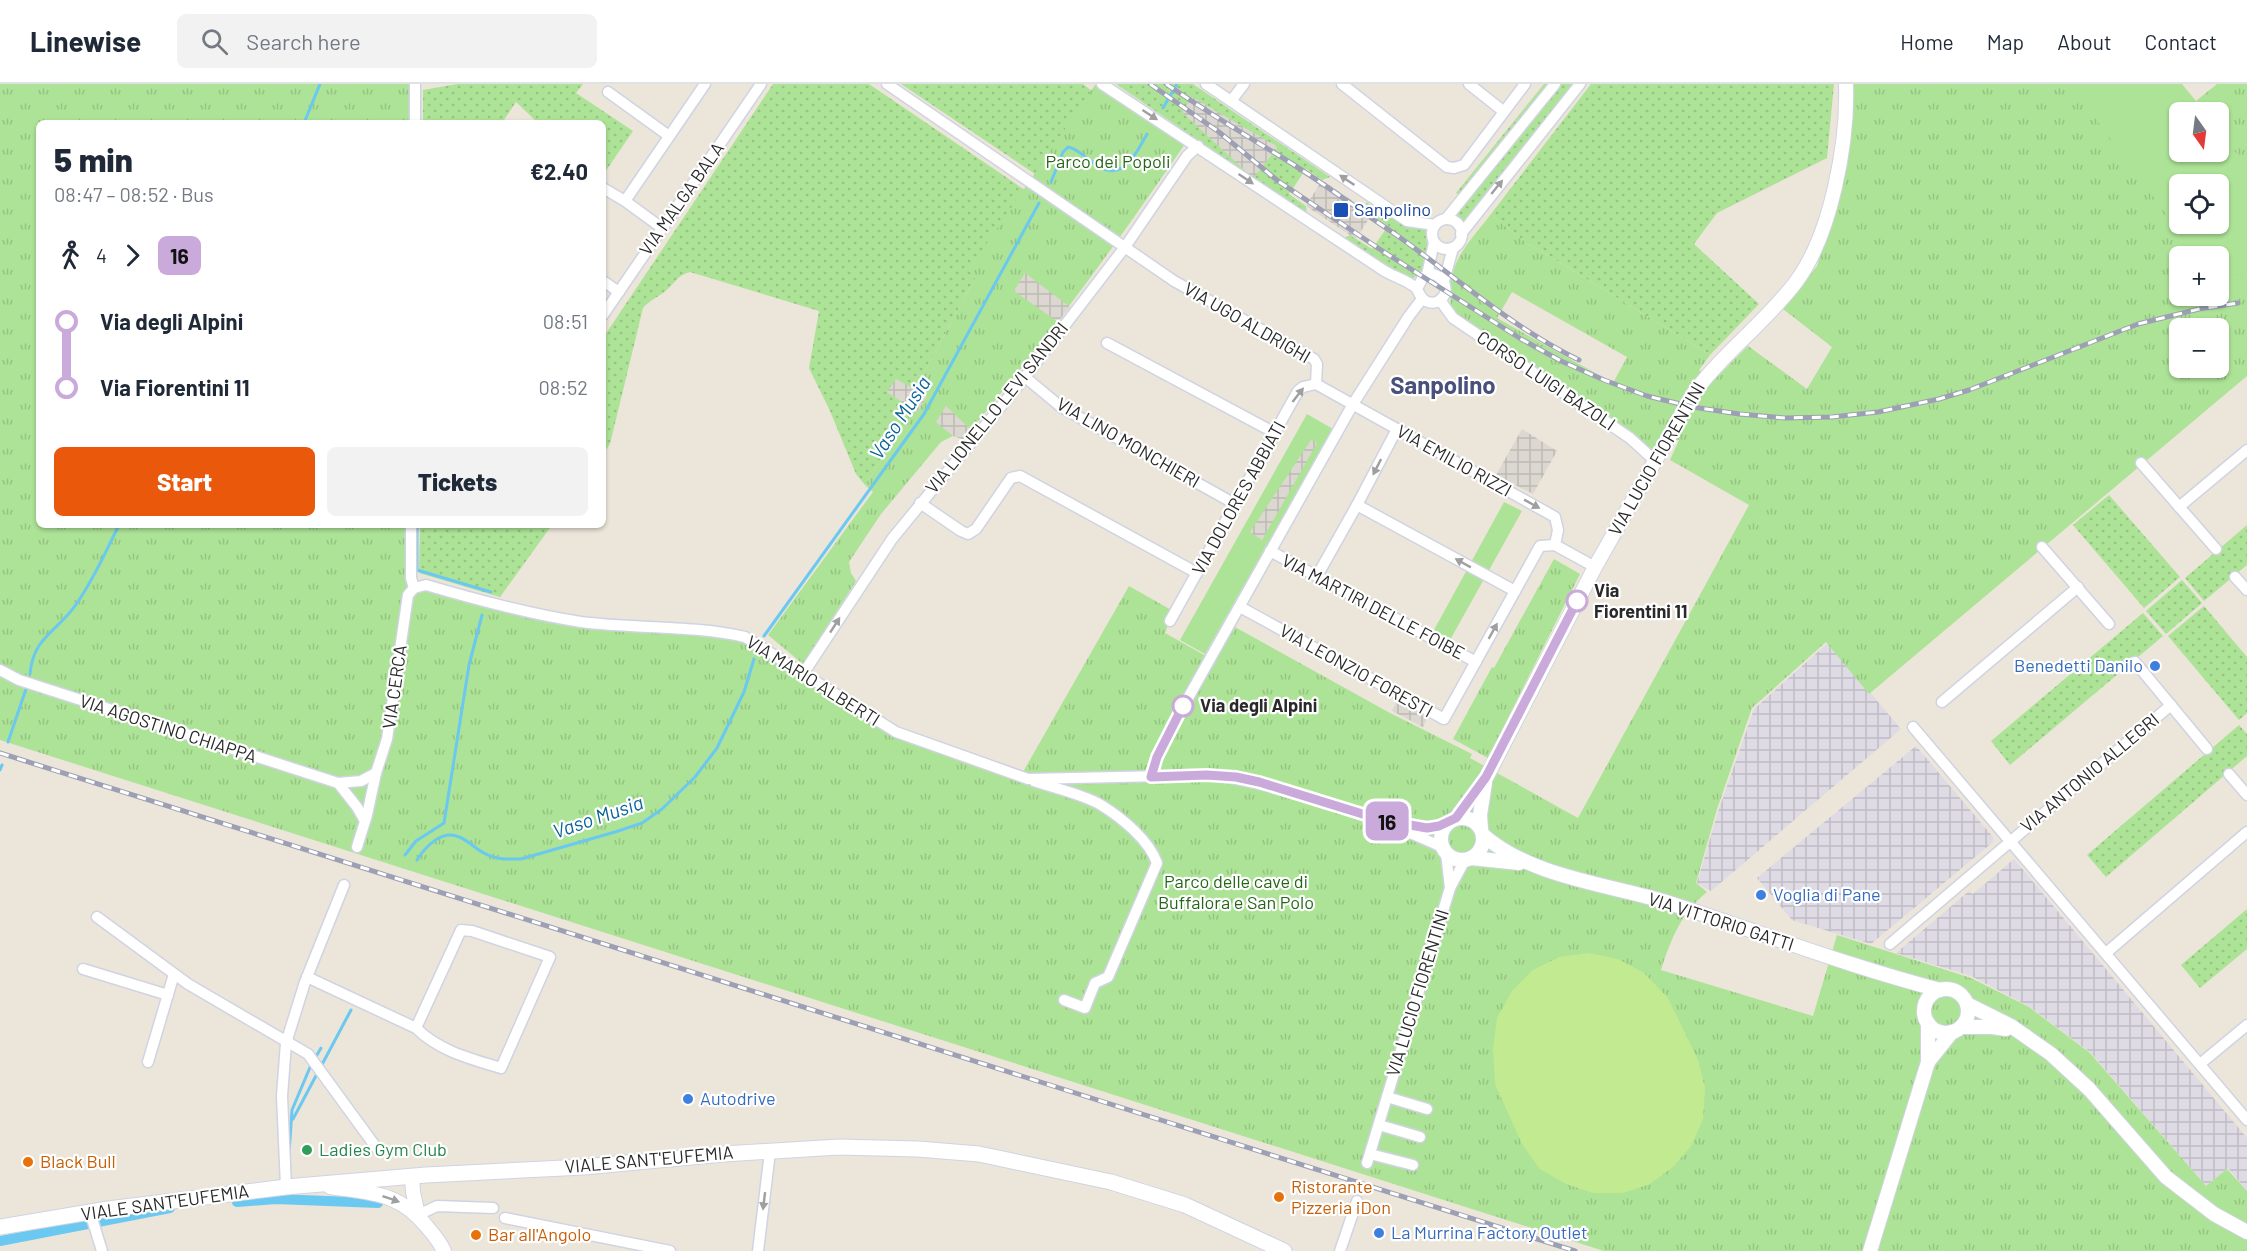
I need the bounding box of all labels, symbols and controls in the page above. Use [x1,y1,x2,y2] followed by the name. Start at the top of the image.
[177,14,597,68] search box
[30,24,141,58] text: Linewise
[198,25,231,58] icon: search
[246,28,361,54] text: Search here
[1900,29,1954,54] text: Home
[1987,29,2024,54] text: Map
[2057,29,2112,54] text: About
[2145,29,2217,54] text: Contact
[2169,102,2229,162] north arrow
[2169,102,2229,378] map controls
[1141,109,1157,121] one-way arrow
[634,138,728,259] street label: VIA MALGA BALA
[54,139,133,179] text: 5 min
[1045,150,1171,172] park label: Parco dei Popoli
[530,158,588,184] text: €2.40
[1238,173,1255,184] one-way arrow
[1340,174,1356,186] one-way arrow
[2169,174,2229,234] button: locate
[1490,180,1502,195] one-way arrow
[54,182,214,206] text: 08:47 – 08:52 · Bus
[1354,198,1431,220] place label: Sanpolino
[1332,201,1350,219] marker: Sanpolino
[54,239,87,272] icon: walk
[116,239,149,272] icon: forward
[96,243,107,267] text: 4
[170,243,189,268] text: 16
[2169,246,2229,306] button: +
[1180,277,1315,367] street label: VIA UGO ALDRIGHI
[100,308,243,334] text: Via degli Alpini
[543,309,588,333] text: 08:51
[920,317,1072,498] street label: VIA LIONELLO LEVI SANDRI
[2169,318,2229,378] button: −
[1473,326,1620,435] street label: CORSO LUIGI BAZOLI
[1390,370,1496,399] district label: Sanpolino
[863,371,935,463] water label: Vaso Musia
[100,374,249,400] text: Via Fiorentini 11
[539,375,588,399] text: 08:52
[1603,378,1709,539] street label: VIA LUCIO FIORENTINI
[1292,387,1304,403] one-way arrow
[1053,392,1204,492] street label: VIA LINO MONCHIERI
[1187,417,1290,578] street label: VIA DOLORES ABBIATI
[1393,419,1516,501] street label: VIA EMILIO RIZZI
[54,447,315,516] button: Start
[327,447,588,516] button: Tickets
[1372,459,1382,476] one-way arrow
[1524,499,1541,509] one-way arrow
[1278,549,1469,664] street label: VIA MARTIRI DELLE FOIBE
[1454,558,1471,568] one-way arrow
[1594,579,1687,622] place label: Via Fiorentini 11
[1566,590,1588,612] marker: Via Fiorentini 11
[830,617,841,634] one-way arrow
[1276,619,1437,721] street label: VIA LEONZIO FORESTI
[1488,622,1498,639] one-way arrow
[743,630,884,730] street label: VIA MARIO ALBERTI
[377,643,411,730] street label: VIA CERCA
[2014,654,2143,676] place label: Benedetti Danilo
[2148,659,2162,673] marker: Benedetti Danilo
[77,689,260,767] street label: VIA AGOSTINO CHIAPPA
[1200,694,1317,716] place label: Via degli Alpini
[1172,695,1194,717] marker: Via degli Alpini
[2016,708,2163,837] street label: VIA ANTONIO ALLEGRI
[549,789,646,843] water label: Vaso Musia
[1360,802,1414,840] line badge: 16
[1378,809,1396,834] text: 16
[1158,870,1314,913] park label: Parco delle cave di Buffalora e San Polo
[1773,883,1881,905] place label: Voglia di Pane
[1646,887,1797,955] street label: VIA VITTORIO GATTI
[1754,888,1768,902] marker: Voglia di Pane
[1381,906,1453,1079] street label: VIA LUCIO FIORENTINI
[700,1087,775,1109] place label: Autodrive
[681,1092,695,1106] marker: Autodrive
[319,1138,447,1160] place label: Ladies Gym Club
[564,1141,734,1177] street label: VIALE SANT'EUFEMIA
[300,1143,314,1157] marker: Ladies Gym Club
[40,1150,116,1172] place label: Black Bull
[21,1155,35,1169] marker: Black Bull
[1291,1175,1391,1218] place label: Ristorante Pizzeria iDon
[80,1179,250,1225] street label: VIALE SANT'EUFEMIA
[1272,1190,1286,1204] marker: Ristorante Pizzeria iDon
[759,1192,768,1211] one-way arrow
[383,1195,401,1204] one-way arrow
[1391,1221,1588,1243] place label: La Murrina Factory Outlet
[488,1223,591,1245] place label: Bar all'Angolo
[1372,1226,1386,1240] marker: La Murrina Factory Outlet
[469,1228,483,1242] marker: Bar all'Angolo

